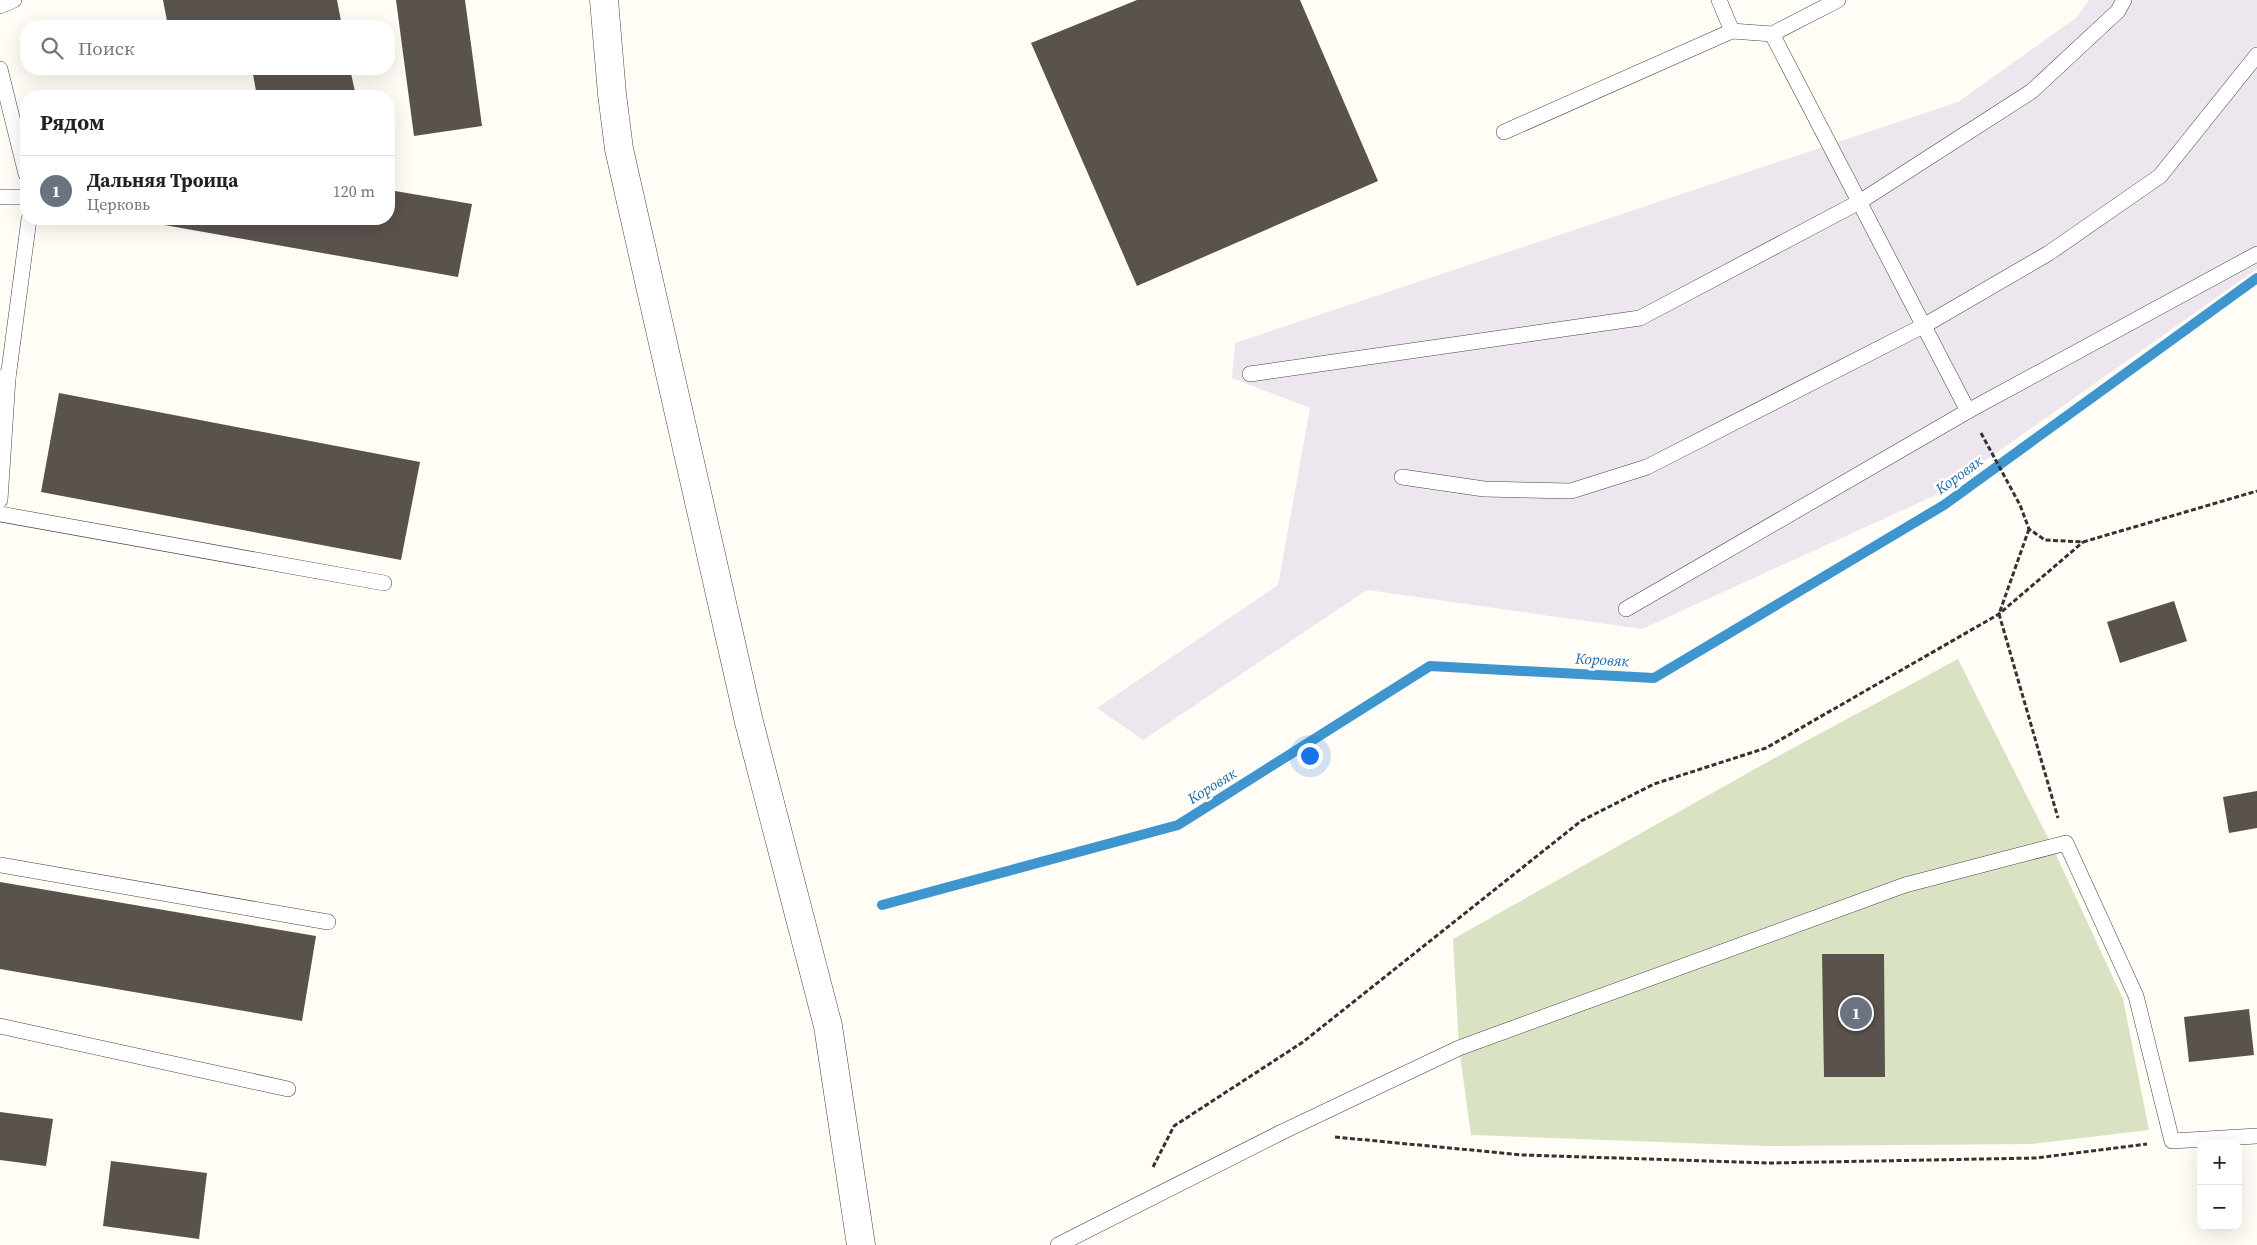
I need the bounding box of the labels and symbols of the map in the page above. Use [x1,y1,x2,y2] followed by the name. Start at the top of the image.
[1930,450,1987,499] water label: Коровяк
[1574,648,1630,671] water label: Коровяк
[1297,743,1323,769] your location
[1183,762,1241,809] water label: Коровяк
[1840,994,1872,1032] pin: 1

